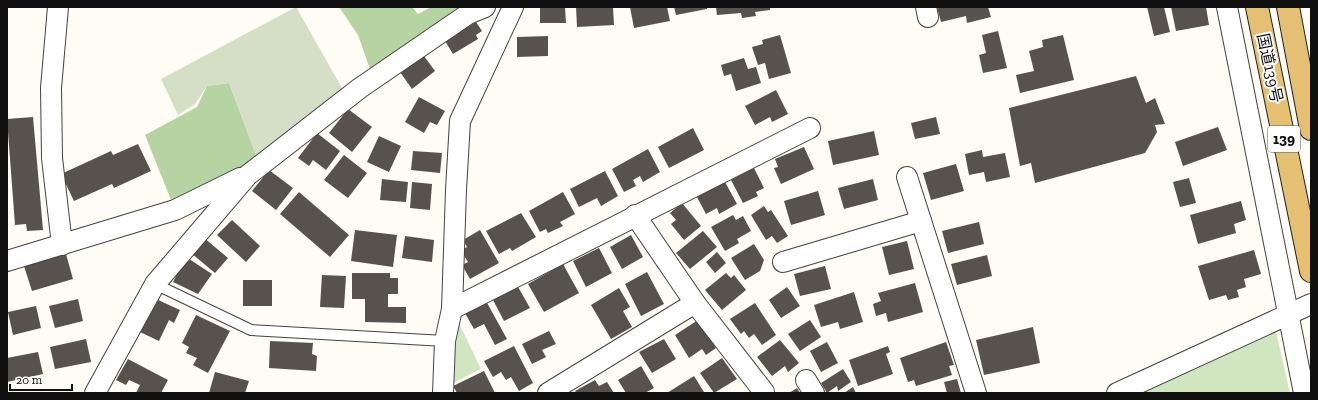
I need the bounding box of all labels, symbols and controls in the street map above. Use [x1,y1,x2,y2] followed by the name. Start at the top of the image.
[1253,32,1287,104] street label: 国道139号
[1268,126,1300,152] road number: 139
[10,366,72,392] scale bar
[16,373,43,387] text: 20 m

